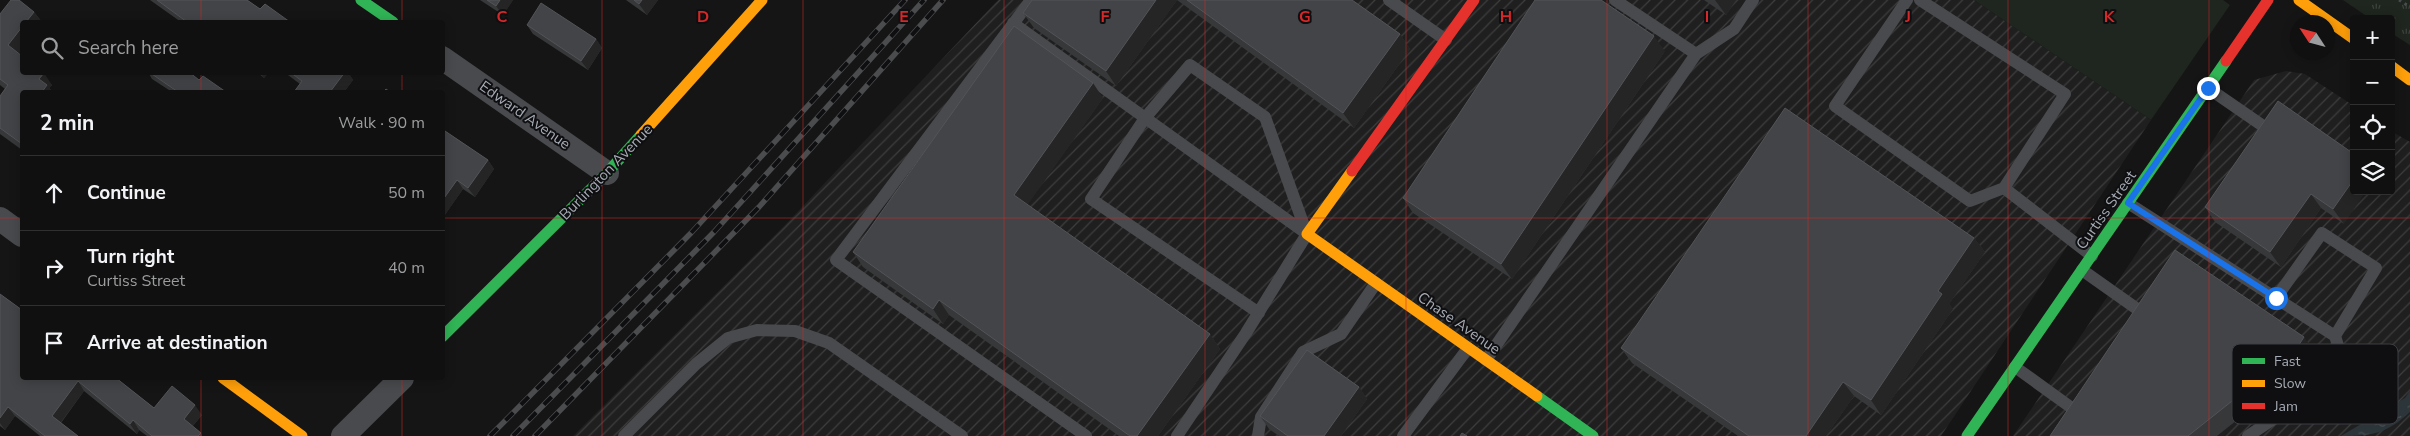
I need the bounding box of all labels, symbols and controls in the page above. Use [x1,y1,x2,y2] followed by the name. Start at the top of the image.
[497,6,508,28] text: C
[697,6,709,28] text: D
[899,6,909,28] text: E
[1101,6,1110,28] text: F
[1299,6,1311,28] text: G
[1500,6,1512,28] text: H
[1705,6,1709,28] text: I
[1904,6,1911,28] text: J
[2104,6,2116,28] text: K
[2290,15,2335,60] north arrow
[2350,15,2395,195] map controls
[2350,15,2395,60] button: +
[20,20,445,75] search box
[38,34,66,62] icon: search
[78,35,179,61] text: Search here
[2350,60,2395,105] button: −
[476,76,574,154] street label: Edward Avenue
[2197,77,2220,100] route end
[2350,105,2395,150] button: locate
[40,109,94,137] text: 2 min
[338,112,425,134] text: Walk · 90 m
[555,120,657,224] street label: Burlington Avenue
[2350,150,2395,195] button: layers
[2071,166,2141,253] street label: Curtiss Street
[40,179,68,207] icon: ahead
[87,180,166,206] text: Continue
[388,182,425,204] text: 50 m
[87,244,174,270] text: Turn right
[40,254,68,282] icon: right
[388,257,425,279] text: 40 m
[87,270,185,292] text: Curtiss Street
[1414,287,1504,359] street label: Chase Avenue
[2265,287,2288,310] route start
[40,329,68,357] icon: arrive
[87,330,268,356] text: Arrive at destination
[2232,344,2398,424] legend
[2274,352,2300,371] text: Fast
[2274,374,2306,393] text: Slow
[2273,397,2298,416] text: Jam

